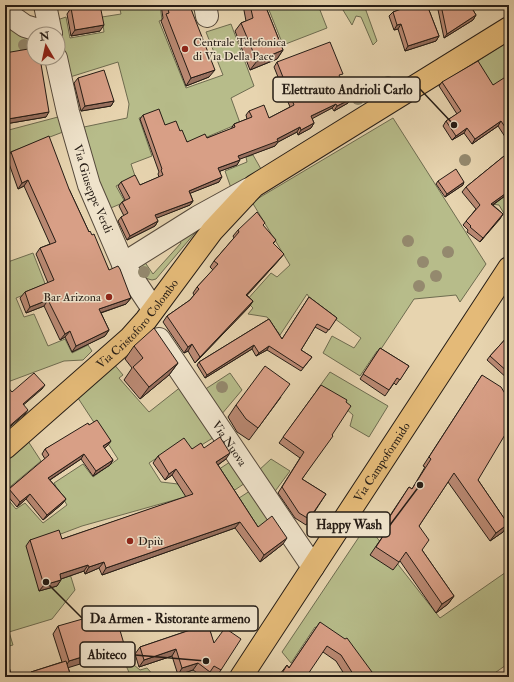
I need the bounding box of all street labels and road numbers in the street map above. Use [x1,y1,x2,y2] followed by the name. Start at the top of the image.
[70,143,116,235] street label: Via Giuseppe Verdi
[93,276,182,372] street label: Via Cristoforo Colombo
[209,418,251,470] street label: Via Nuova
[350,419,414,505] street label: Via Campoformido

